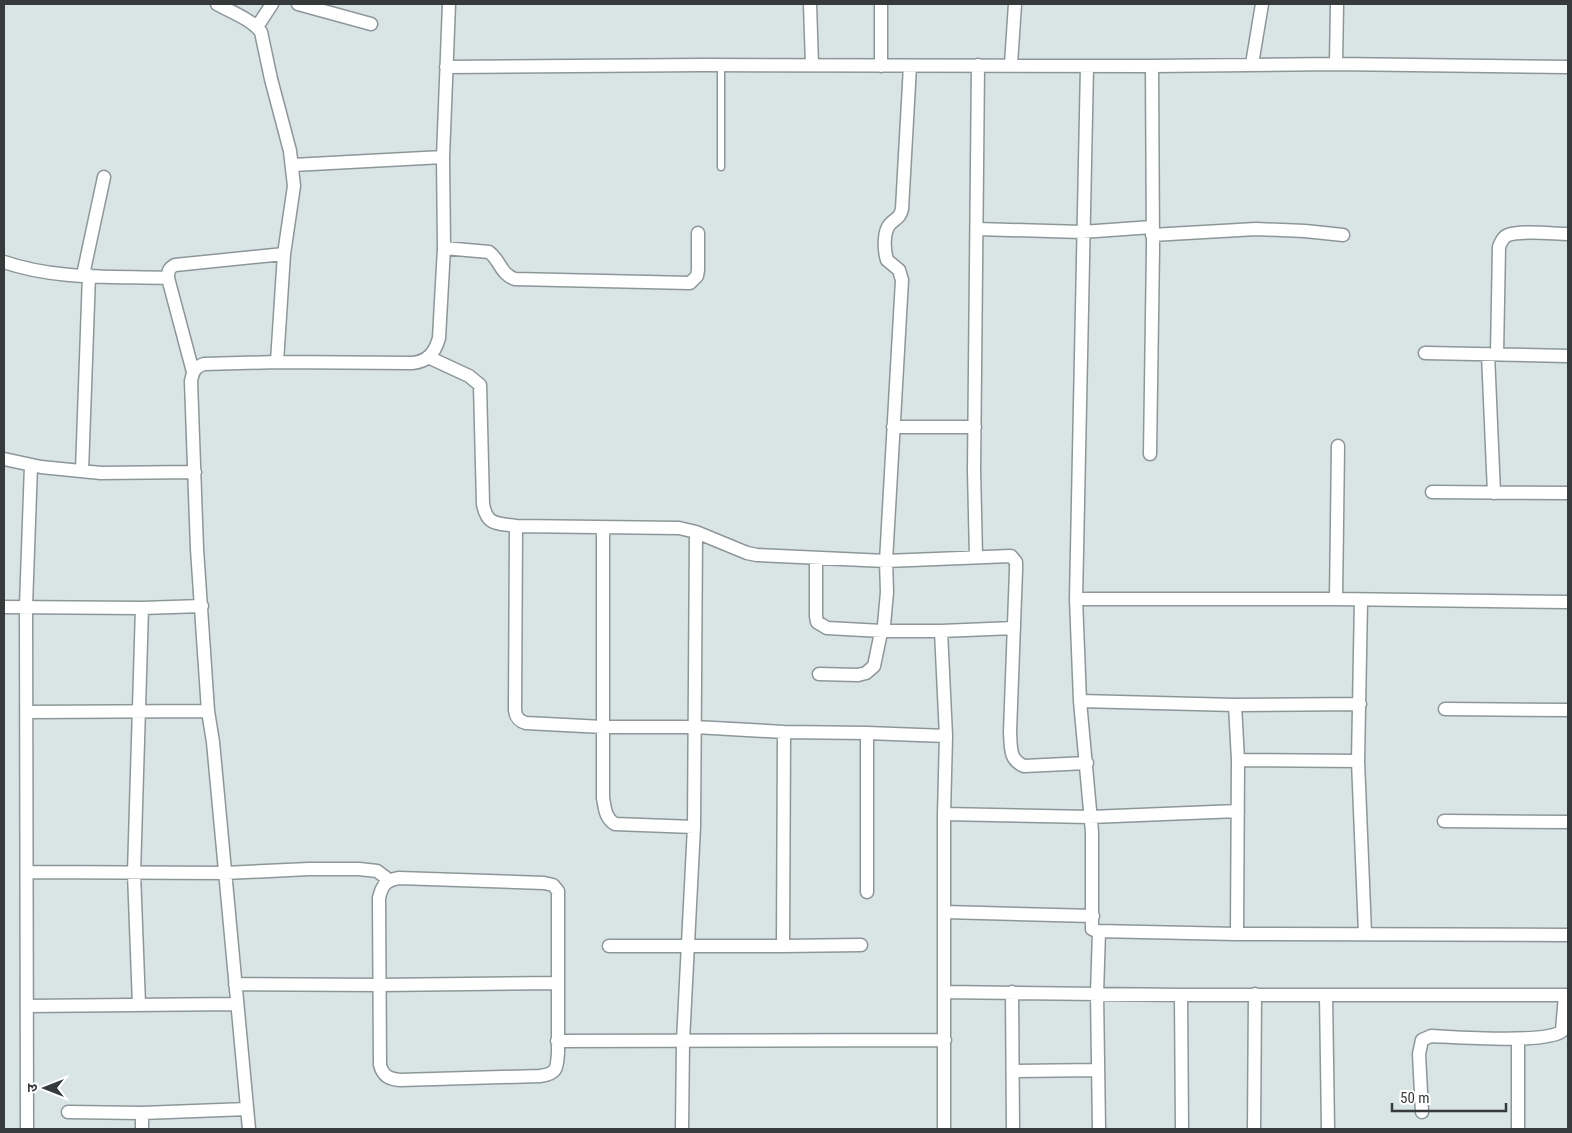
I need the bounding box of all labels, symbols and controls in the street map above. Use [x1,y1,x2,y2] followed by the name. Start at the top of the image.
[20,1063,70,1113] north arrow
[1392,1080,1506,1112] scale bar
[24,1083,40,1092] text: उ
[1400,1089,1430,1107] text: 50 m

